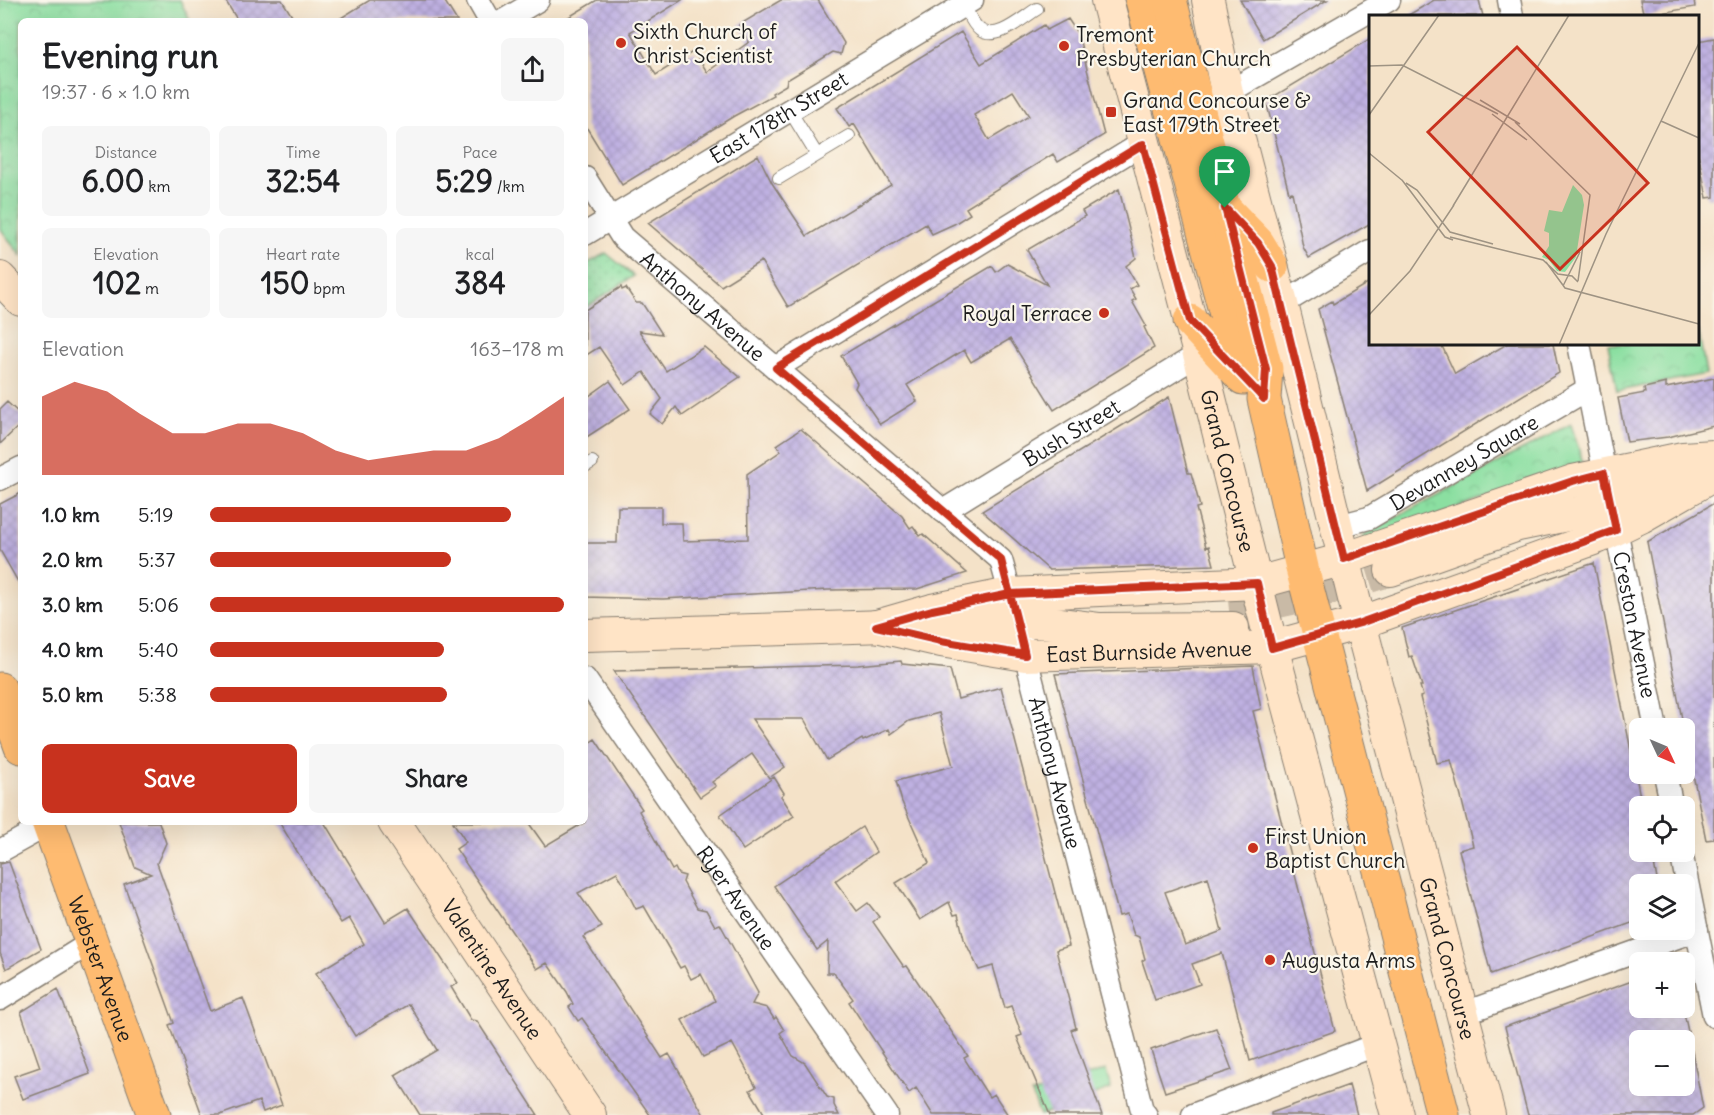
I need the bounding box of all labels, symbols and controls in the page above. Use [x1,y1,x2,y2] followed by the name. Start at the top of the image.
[1369,15,1699,345] inset map
[633,18,778,69] place label: Sixth Church of Christ Scientist
[1076,21,1271,72] place label: Tremont Presbyterian Church
[42,35,218,77] text: Evening run
[614,36,628,50] marker: Sixth Church of Christ Scientist
[501,38,564,101] button: share
[1057,39,1071,53] marker: Tremont Presbyterian Church
[704,65,852,169] street label: East 178th Street
[42,79,190,104] text: 19:37 · 6 × 1.0 km
[1123,87,1311,138] place label: Grand Concourse & East 179th Street
[1104,105,1118,119] marker: Grand Concourse & East 179th Street
[95,142,157,162] text: Distance
[286,142,320,162] text: Time
[463,142,497,162] text: Pace
[1199,146,1250,208] pin
[1208,155,1241,188] icon: arrive
[81,162,144,200] text: 6.00
[266,162,340,200] text: 32:54
[435,162,493,200] text: 5:29
[144,176,171,196] text: km
[493,176,525,196] text: /km
[93,244,159,264] text: Elevation
[266,244,340,264] text: Heart rate
[466,244,494,264] text: kcal
[635,245,771,367] street label: Anthony Avenue
[93,264,141,302] text: 102
[261,264,310,302] text: 150
[454,264,506,302] text: 384
[141,278,159,298] text: m
[310,278,345,298] text: bpm
[962,300,1092,327] place label: Royal Terrace
[1097,306,1111,320] marker: Royal Terrace
[42,336,124,361] text: Elevation
[470,336,564,361] text: 163–178 m
[1195,387,1261,555] street label: Grand Concourse
[1017,393,1124,473] street label: Bush Street
[1385,408,1543,516] street label: Devanney Square
[42,502,100,527] text: 1.0 km
[138,502,173,527] text: 5:19
[42,547,103,572] text: 2.0 km
[138,547,175,572] text: 5:37
[1607,549,1663,700] street label: Creston Avenue
[42,592,103,617] text: 3.0 km
[138,592,179,617] text: 5:06
[1046,634,1252,668] street label: East Burnside Avenue
[42,637,103,662] text: 4.0 km
[138,637,179,662] text: 5:40
[42,682,103,707] text: 5.0 km
[138,682,177,707] text: 5:38
[1023,694,1088,852] street label: Anthony Avenue
[1629,718,1695,784] north arrow
[1629,718,1695,1096] map controls
[42,744,297,813] button: Save
[309,744,564,813] button: Share
[1629,796,1695,862] button: locate
[1265,823,1405,874] place label: First Union Baptist Church
[691,840,782,955] street label: Ryer Avenue
[1246,841,1260,855] marker: First Union Baptist Church
[1414,874,1482,1042] street label: Grand Concourse
[1629,874,1695,940] button: layers
[62,892,140,1045] street label: Webster Avenue
[436,894,549,1044] street label: Valentine Avenue
[1282,947,1415,974] place label: Augusta Arms
[1629,952,1695,1018] button: +
[1263,953,1277,967] marker: Augusta Arms
[1629,1030,1695,1096] button: −

